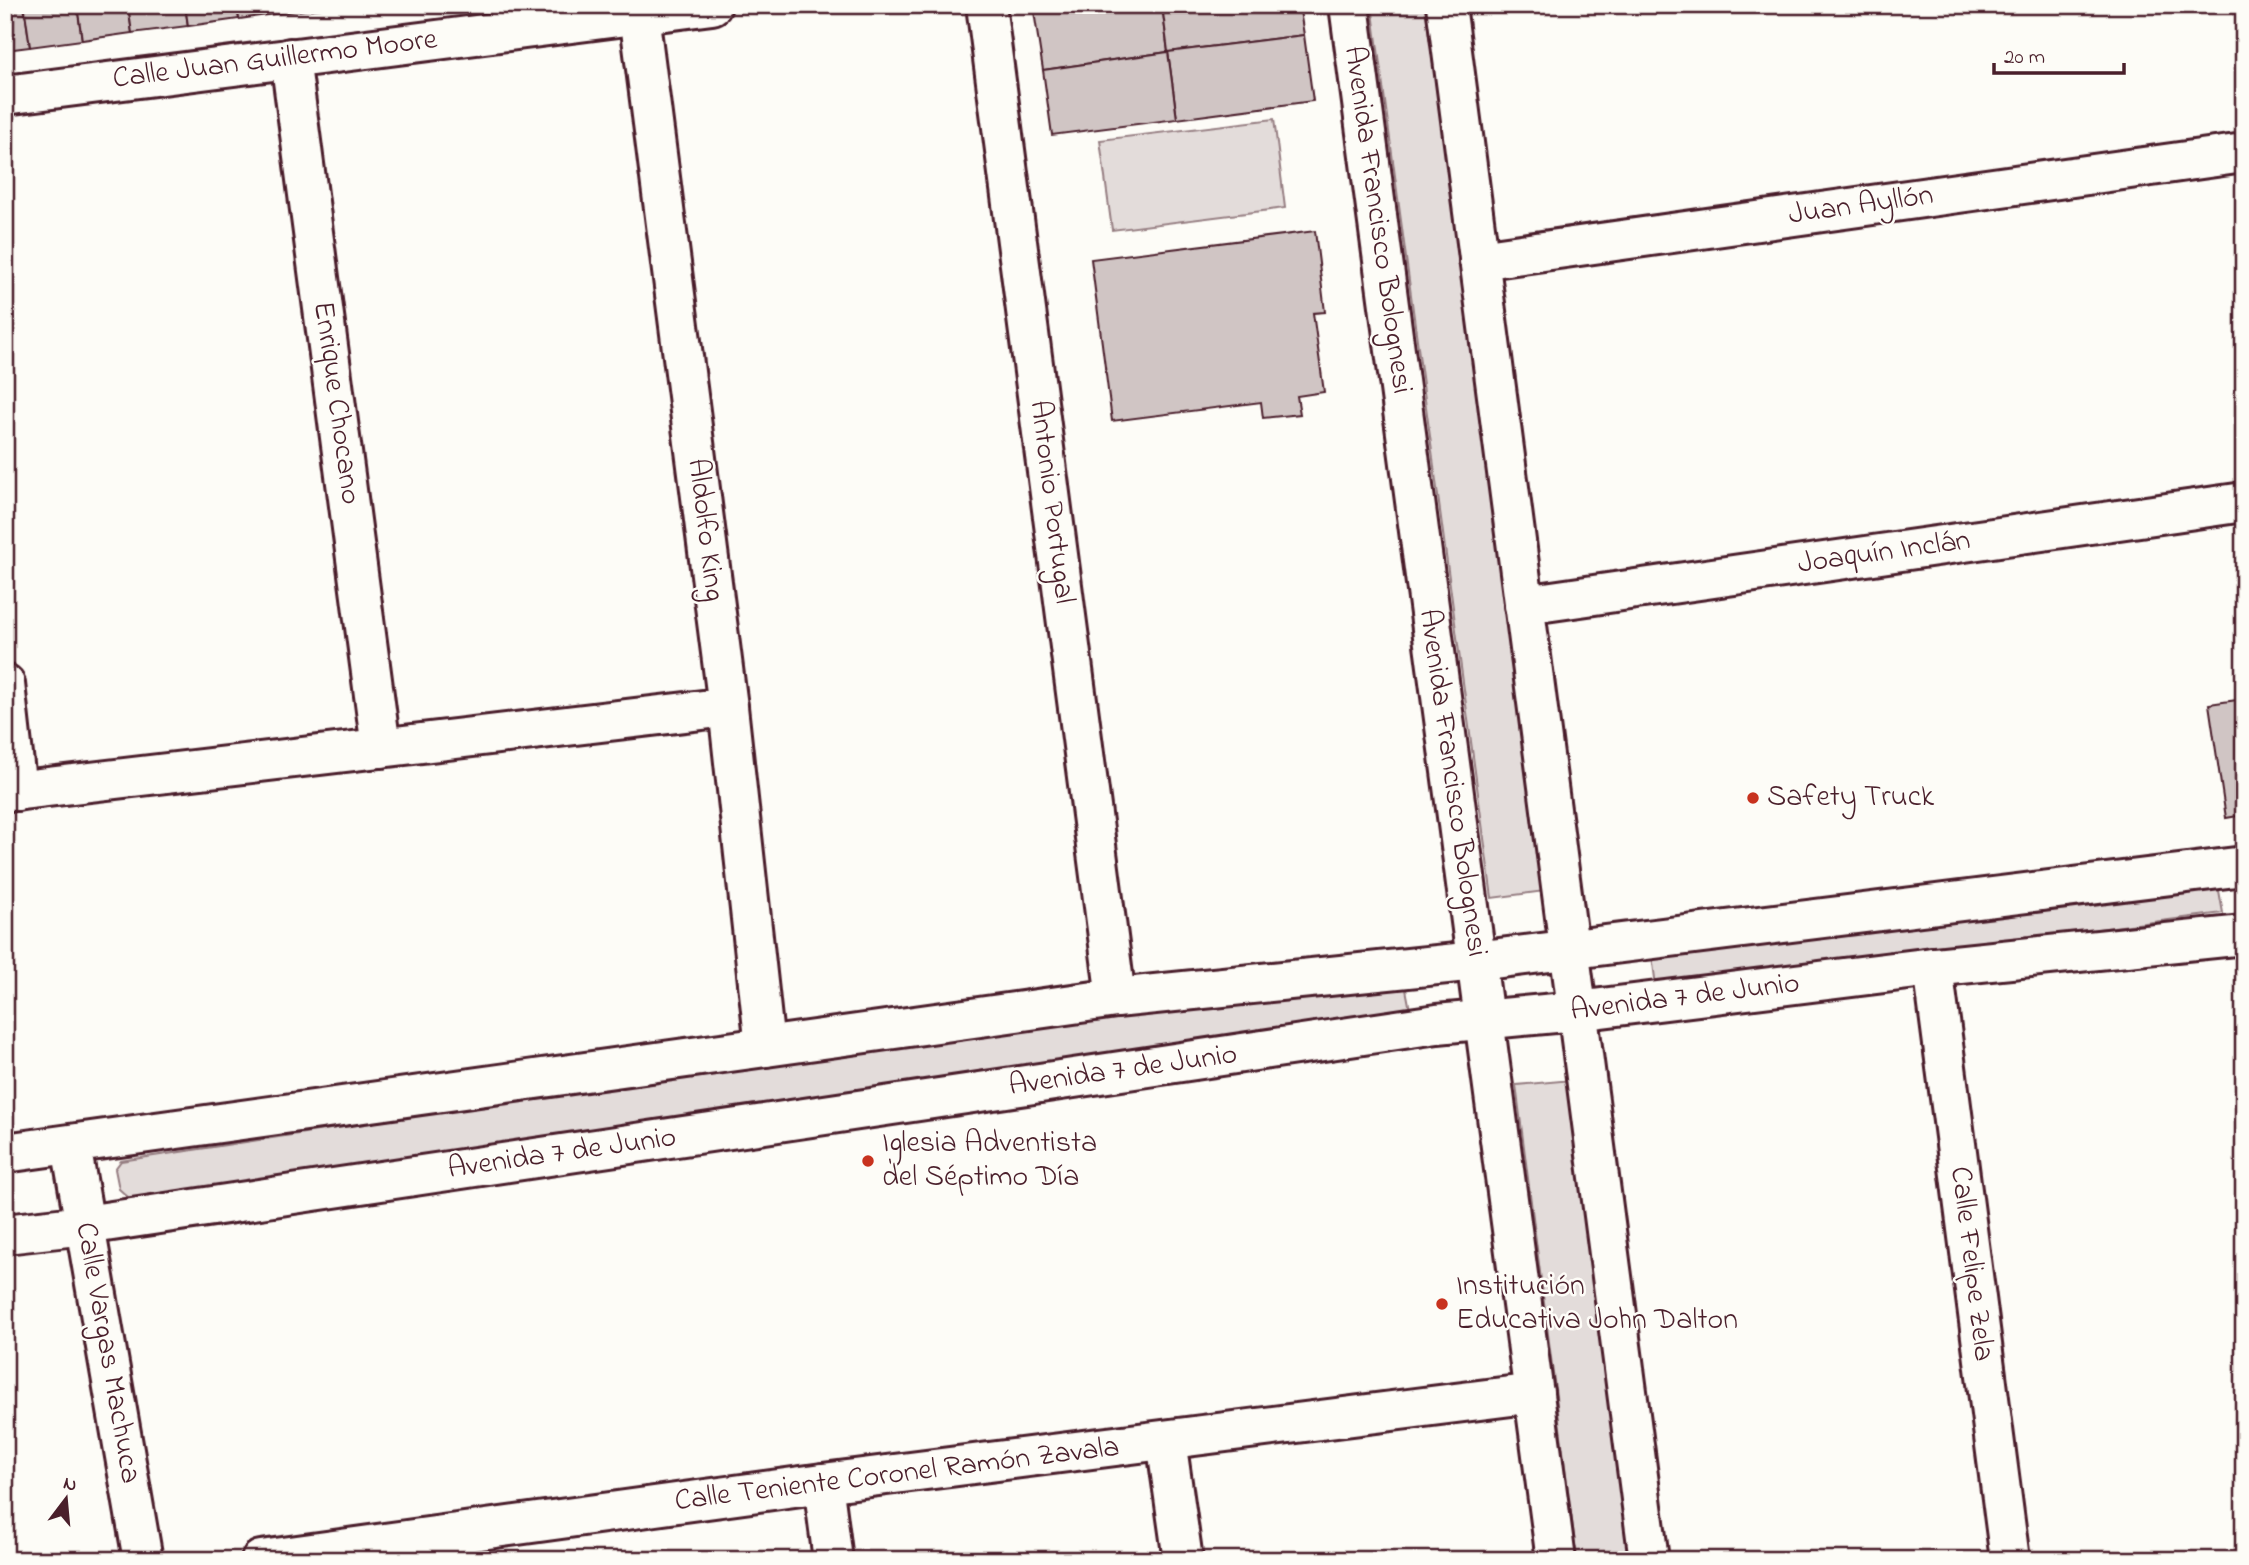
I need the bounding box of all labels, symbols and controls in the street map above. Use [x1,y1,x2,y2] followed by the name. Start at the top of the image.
[110,18,440,102] street label: Calle Juan Guillermo Moore
[1994,32,2123,76] scale bar
[1331,43,1423,397] street label: Avenida Francisco Bolognesi
[2004,43,2045,73] text: 20 m
[1786,174,1936,238] street label: Juan Ayllón
[300,299,372,507] street label: Enrique Chocano
[1017,398,1085,606] street label: Antonio Portugal
[674,456,736,604] street label: Aldolfo King
[1795,519,1973,587] street label: Joaquín Inclán
[1406,606,1498,960] street label: Avenida Francisco Bolognesi
[1767,776,1935,820] place label: Safety Truck
[1745,790,1761,806] marker: Safety Truck
[1568,962,1802,1034] street label: Avenida 7 de Junio
[1006,1033,1240,1109] street label: Avenida 7 de Junio
[445,1116,679,1192] street label: Avenida 7 de Junio
[882,1122,1097,1200] place label: Iglesia Adventista del Séptimo Día
[860,1153,876,1169] marker: Iglesia Adventista del Séptimo Día
[1937,1164,2005,1364] street label: Calle Felipe Zela
[62,1219,152,1487] street label: Calle Vargas Machuca
[1456,1265,1738,1343] place label: Institución Educativa John Dalton
[1434,1296,1450,1312] marker: Institución Educativa John Dalton
[672,1426,1122,1524] street label: Calle Teniente Coronel Ramón Zavala
[32,1464,102,1534] north arrow
[60,1470,80,1500] text: N

